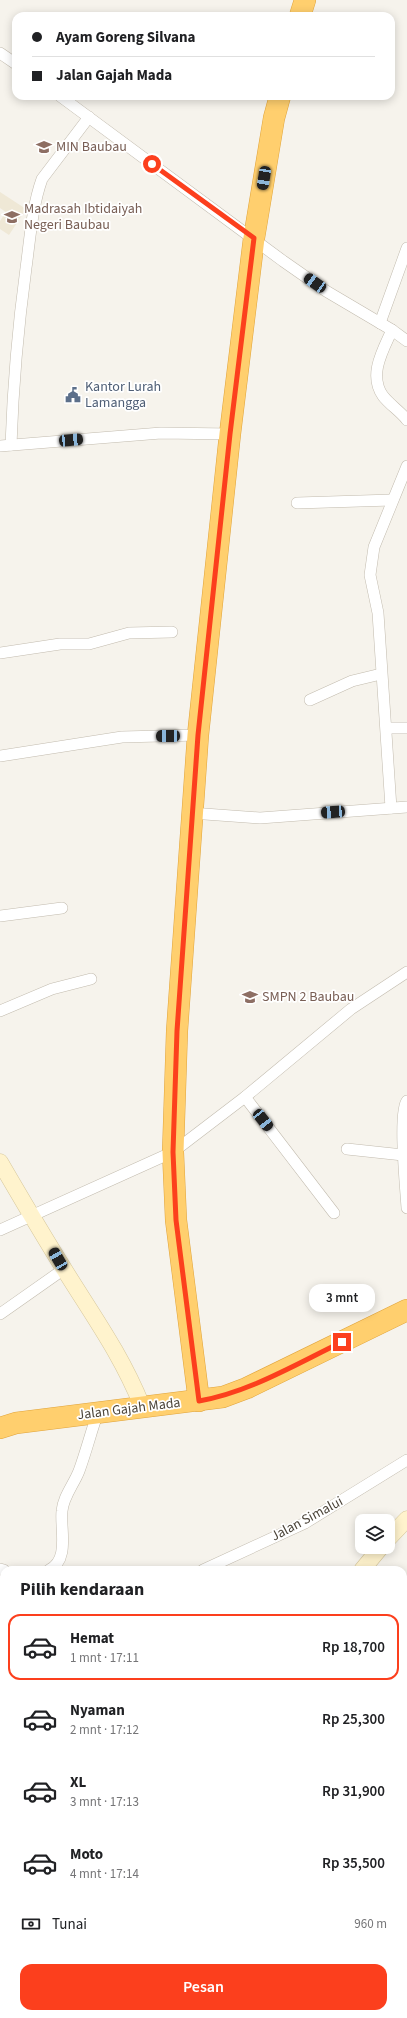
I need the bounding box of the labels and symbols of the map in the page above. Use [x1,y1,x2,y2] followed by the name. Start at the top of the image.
[56,137,127,157] place label: MIN Baubau
[35,138,53,156] school or university icon: MIN Baubau
[143,155,161,173] route start
[256,165,272,191] car
[24,199,142,235] place label: Madrasah Ibtidaiyah Negeri Baubau
[3,208,21,226] school or university icon: Madrasah Ibtidaiyah Negeri Baubau
[302,271,328,295] car
[85,377,161,413] place label: Kantor Lurah Lamangga
[64,386,82,404] public building icon: Kantor Lurah Lamangga
[59,433,83,447] car
[156,730,180,742] car
[321,805,345,819] car
[262,987,354,1007] place label: SMPN 2 Baubau
[241,988,259,1006] school or university icon: SMPN 2 Baubau
[251,1107,275,1133] car
[47,1246,69,1272] car
[309,1284,375,1312] callout: 3 mnt
[333,1333,351,1351] route end
[76,1393,182,1425] street label: Jalan Gajah Mada
[267,1492,347,1546] street label: Jalan Simalui

